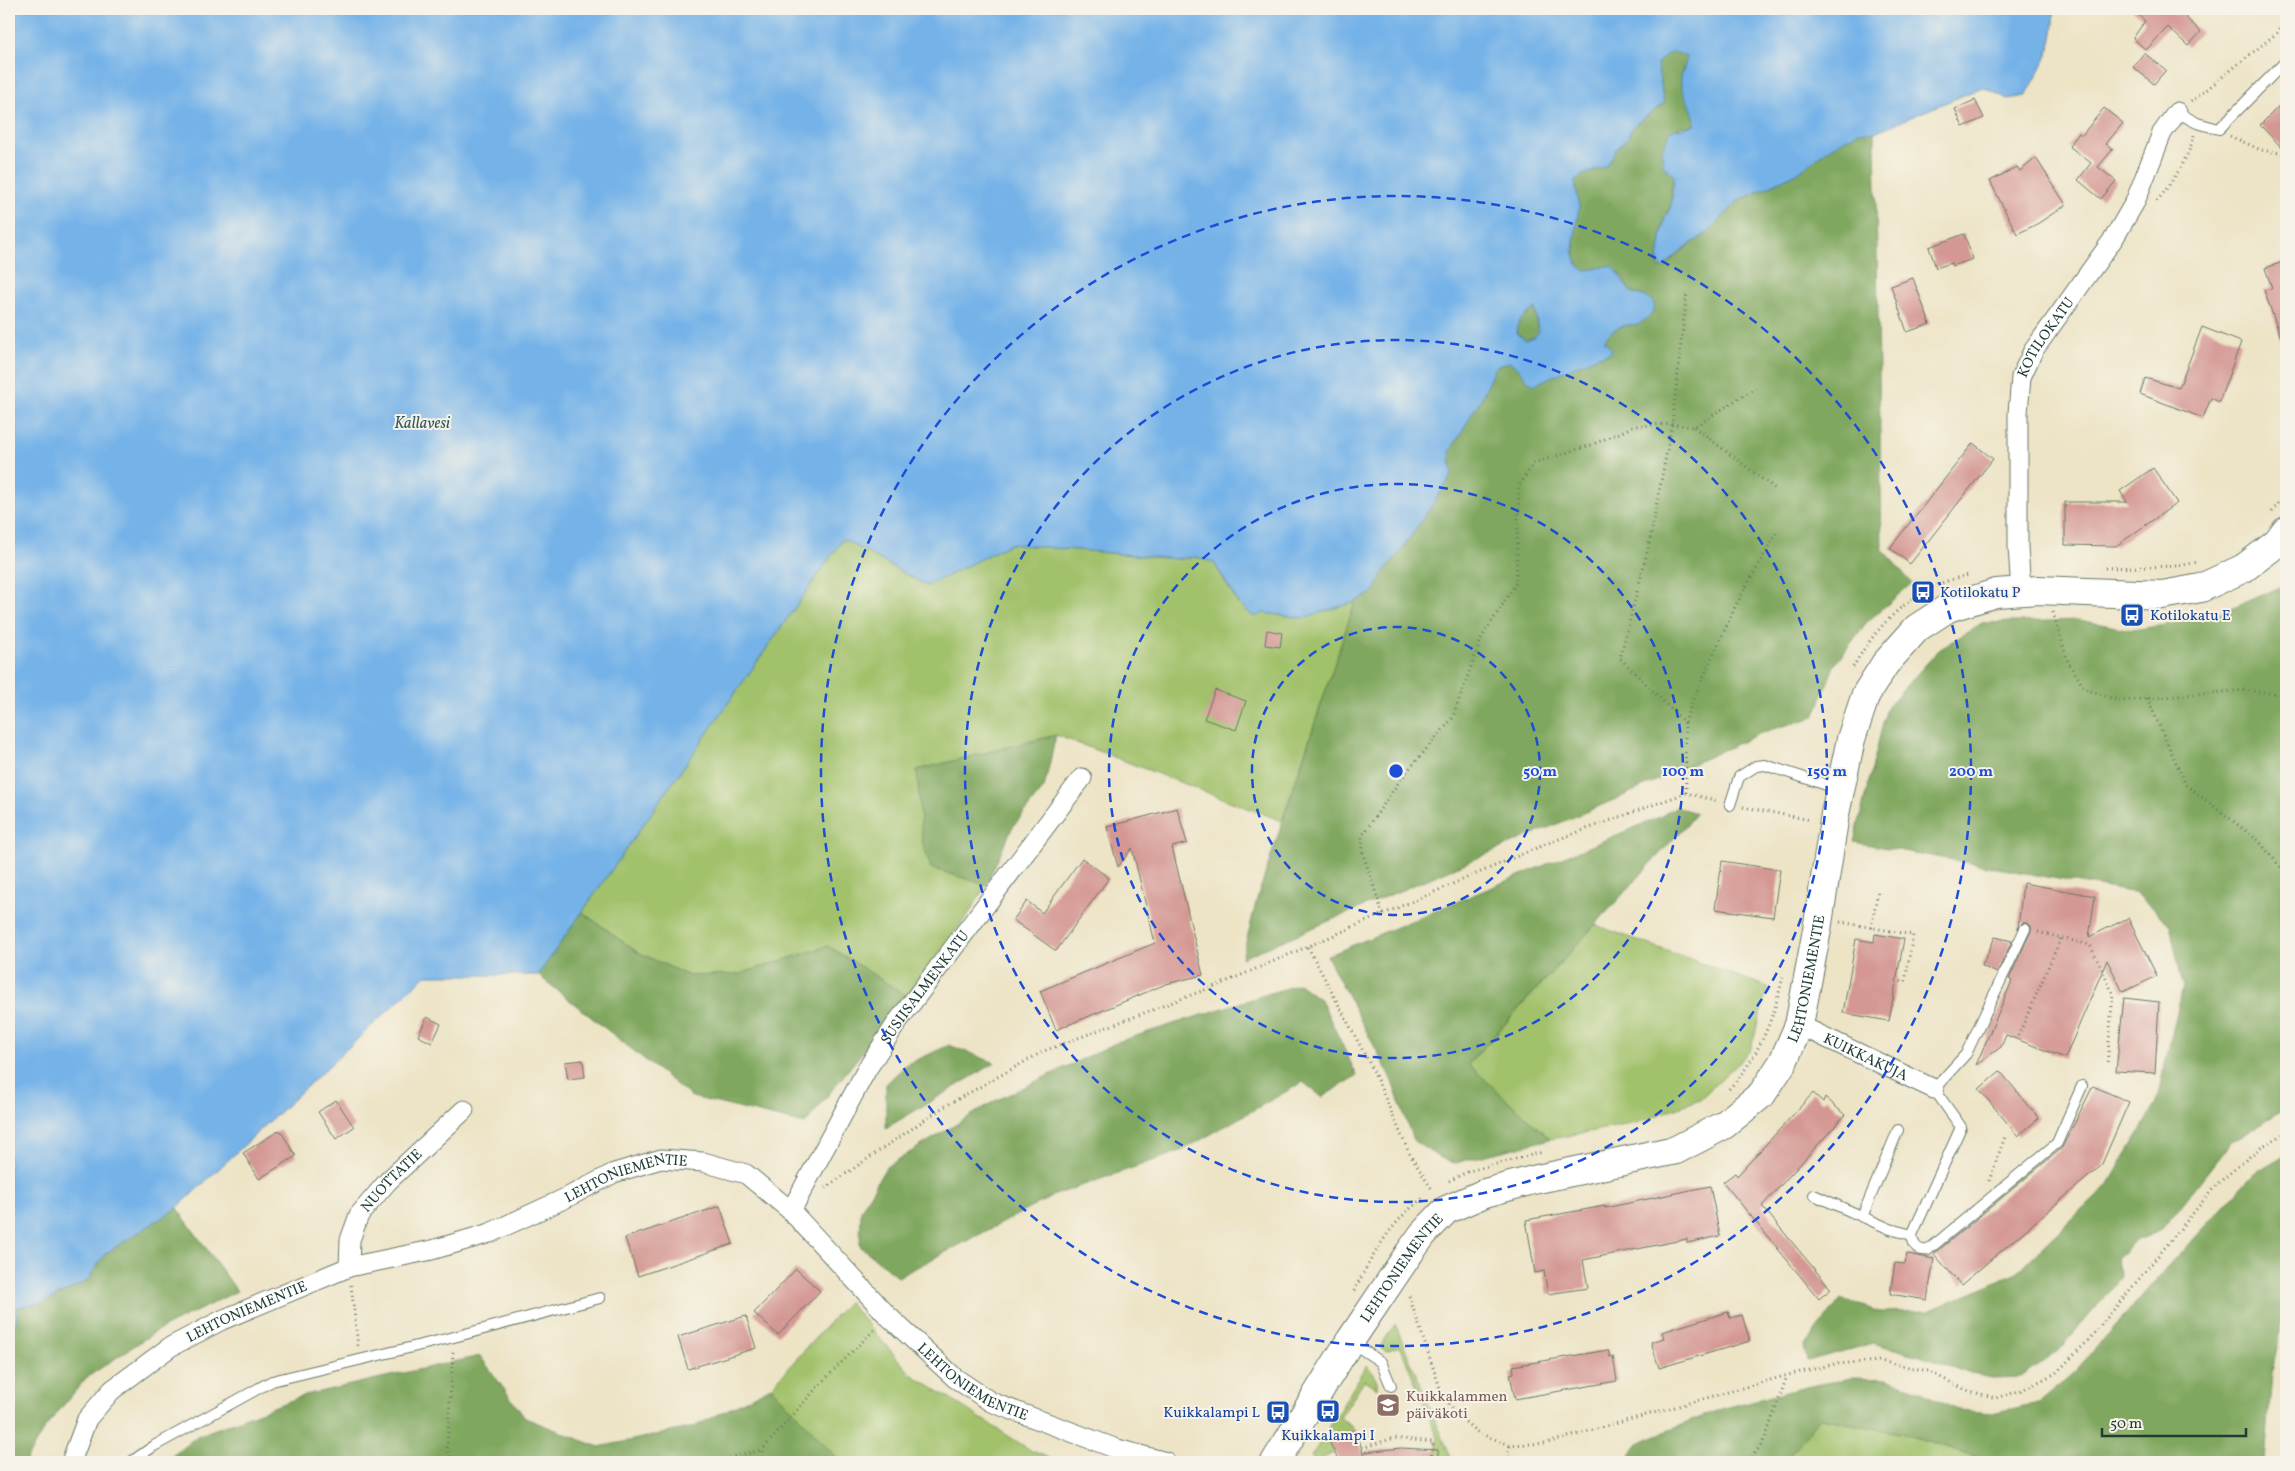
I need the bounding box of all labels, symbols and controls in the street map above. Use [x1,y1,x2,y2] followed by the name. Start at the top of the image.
[2013,294,2080,381] street label: KOTILOKATU
[394,413,451,435] water label: Kallavesi
[1910,579,1936,605] bus stop icon: Kotilokatu P
[1940,583,2021,604] place label: Kotilokatu P
[2119,602,2145,628] bus stop icon: Kotilokatu E
[2150,606,2231,627] place label: Kotilokatu E
[1387,762,1405,780] centre of rings
[1523,762,1557,783] text: 50 m
[1662,762,1705,783] text: 100 m
[1807,762,1847,783] text: 150 m
[1949,762,1993,783] text: 200 m
[1783,914,1831,1047] street label: LEHTONIEMENTIE
[876,927,975,1049] street label: SUSIISALMENKATU
[1819,1029,1911,1087] street label: KUIKKAKUJA
[357,1145,428,1217] street label: NUOTTATIE
[561,1149,688,1209] street label: LEHTONIEMENTIE
[1356,1210,1449,1327] street label: LEHTONIEMENTIE
[183,1277,311,1349] street label: LEHTONIEMENTIE
[912,1339,1031,1427] street label: LEHTONIEMENTIE
[1406,1387,1508,1425] place label: Kuikkalammen päiväkoti
[1375,1392,1401,1418] school or university icon: Kuikkalammen päiväkoti
[1315,1398,1341,1424] bus stop icon: Kuikkalampi I
[1265,1399,1291,1425] bus stop icon: Kuikkalampi L
[1163,1403,1261,1424] place label: Kuikkalampi L
[2102,1406,2246,1438] scale bar
[2110,1414,2142,1435] text: 50 m
[1281,1426,1375,1447] place label: Kuikkalampi I

